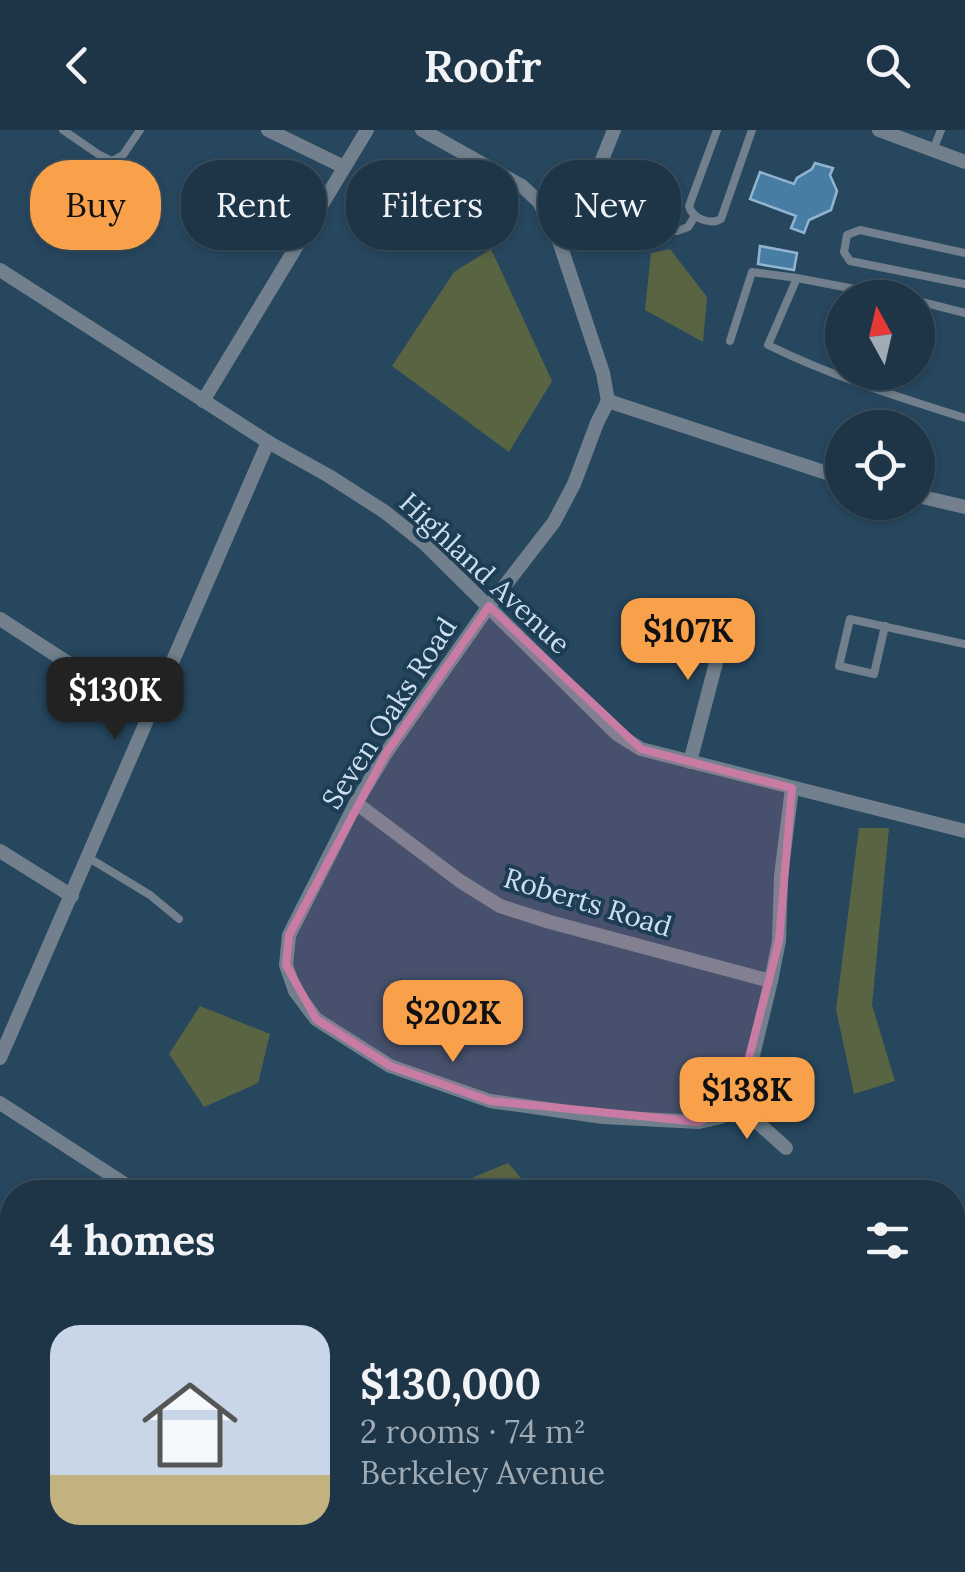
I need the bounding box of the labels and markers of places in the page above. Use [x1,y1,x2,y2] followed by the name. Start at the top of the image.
[618,598,758,683] pin: $107K
[45,657,185,742] pin: $130K
[383,980,523,1065] pin: $202K
[677,1057,817,1142] pin: $138K

